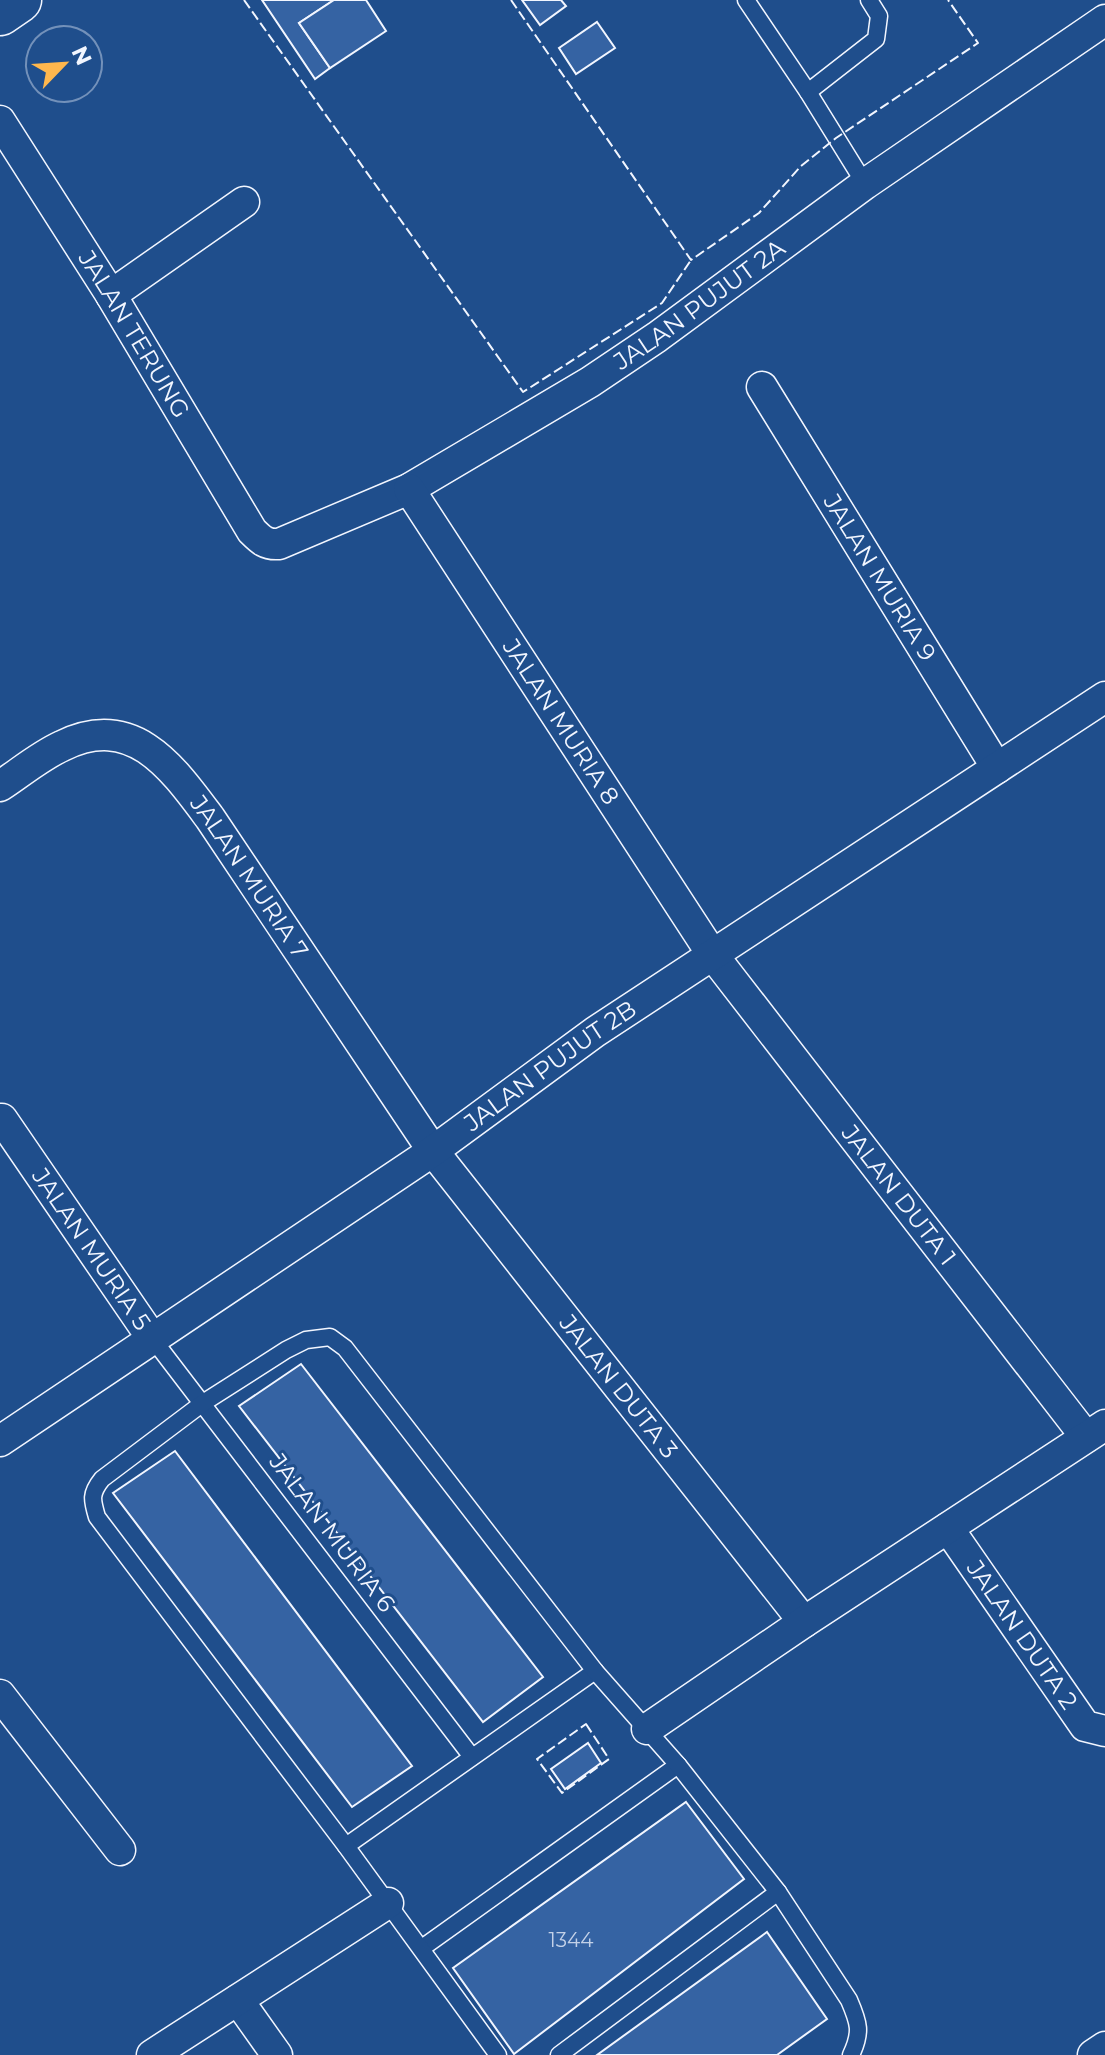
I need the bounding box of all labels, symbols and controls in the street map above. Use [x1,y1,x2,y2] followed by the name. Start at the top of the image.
[24,24,104,104] north arrow
[66,42,98,70] text: N
[607,232,791,376] street label: JALAN PUJUT 2A
[72,244,196,423] street label: JALAN TERUNG
[817,488,942,666] street label: JALAN MURIA 9
[496,633,626,810] street label: JALAN MURIA 8
[184,789,315,963] street label: JALAN MURIA 7
[458,994,641,1138] street label: JALAN PUJUT 2B
[835,1118,963,1271] street label: JALAN DUTA 1
[26,1162,157,1336] street label: JALAN MURIA 5
[553,1308,684,1464] street label: JALAN DUTA 3
[263,1447,401,1618] street label: JALAN MURIA 6
[960,1554,1084,1715] street label: JALAN DUTA 2
[549,1928,593,1952] house number: 1344

